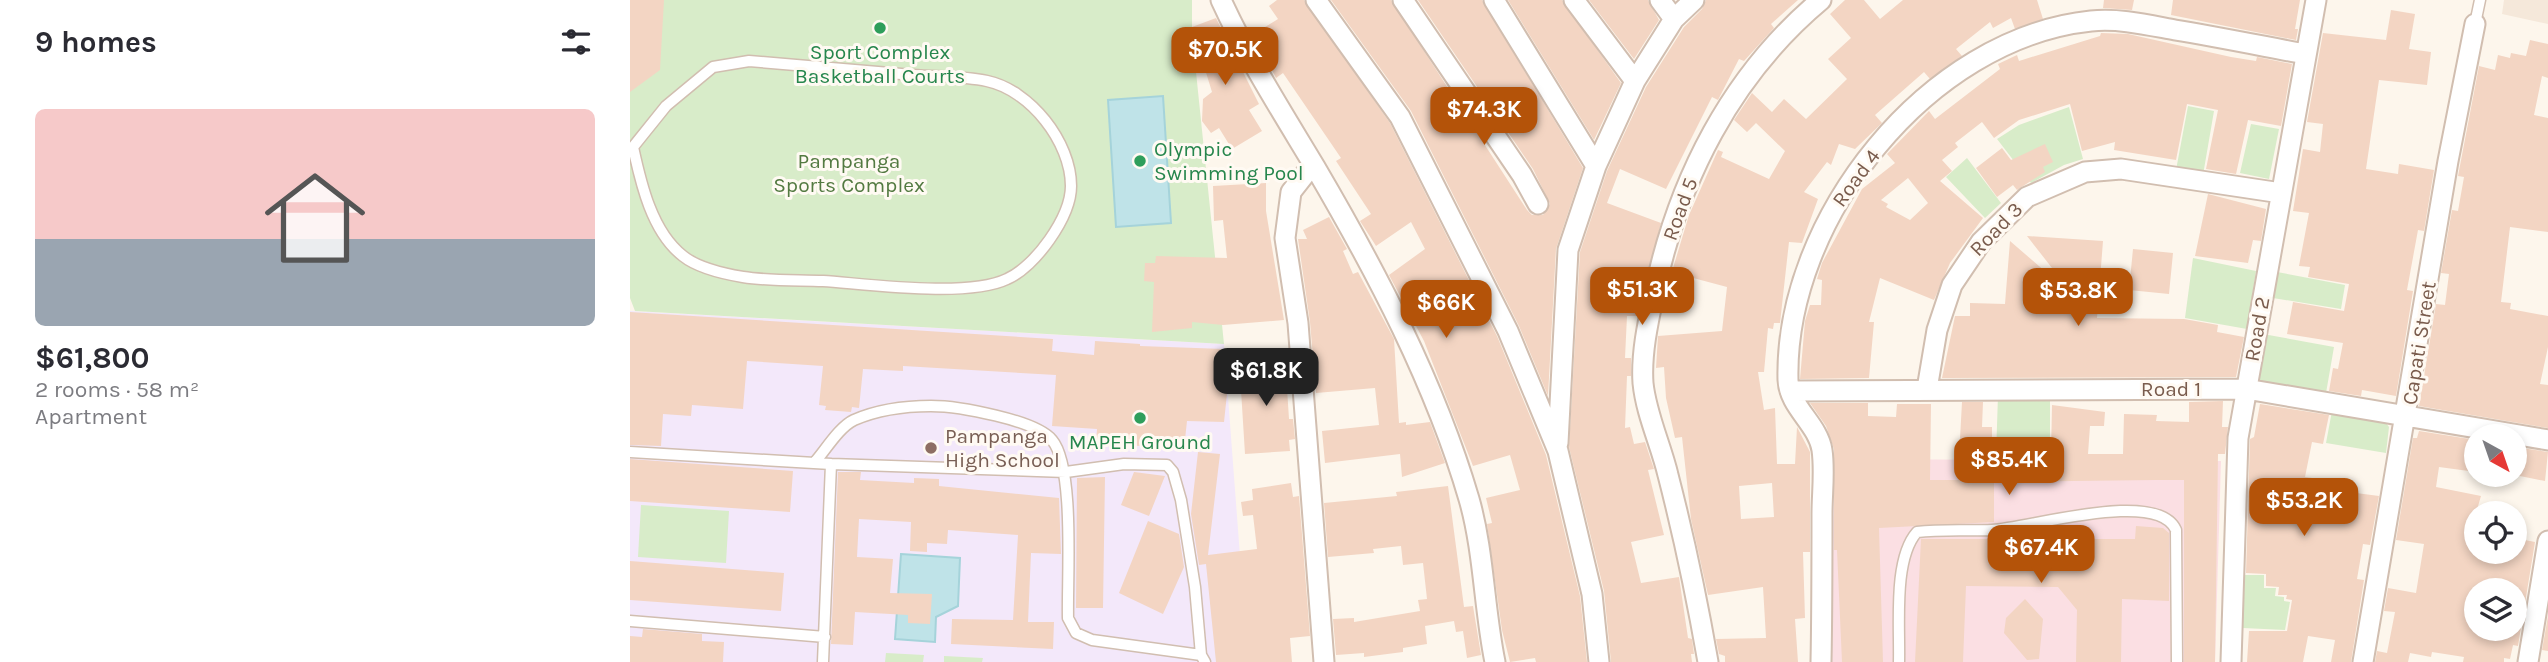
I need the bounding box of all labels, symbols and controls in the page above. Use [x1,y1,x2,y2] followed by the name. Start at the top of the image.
[872,20,888,36] marker: Sport Complex Basketball Courts
[557,23,595,61] icon: filters
[35,24,157,60] text: 9 homes
[1168,28,1282,87] pin: $70.5K
[1187,36,1263,63] text: $70.5K
[795,40,965,88] place label: Sport Complex Basketball Courts
[1427,88,1541,147] pin: $74.3K
[1446,96,1522,123] text: $74.3K
[1154,137,1304,185] place label: Olympic Swimming Pool
[1827,144,1885,211] street label: Road 4
[773,149,925,197] park label: Pampanga Sports Complex
[1132,153,1148,169] marker: Olympic Swimming Pool
[252,155,378,281] icon: home
[1658,174,1702,244] street label: Road 5
[1965,197,2027,261] street label: Road 3
[1585,268,1699,327] pin: $51.3K
[2021,268,2135,328] pin: $53.8K
[1606,276,1678,303] text: $51.3K
[2039,277,2117,304] text: $53.8K
[2397,279,2441,407] street label: Capati Street
[1405,280,1487,340] pin: $66K
[1417,289,1475,316] text: $66K
[2239,295,2275,363] street label: Road 2
[35,340,150,376] text: $61,800
[1209,348,1323,408] pin: $61.8K
[1230,357,1302,384] text: $61.8K
[35,376,199,403] text: 2 rooms · 58 m²
[2141,377,2201,401] street label: Road 1
[35,403,147,430] text: Apartment
[1132,410,1148,426] marker: MAPEH Ground
[945,424,1060,472] place label: Pampanga High School
[2464,424,2527,486] north arrow
[2464,424,2527,641] map controls
[1069,430,1211,454] place label: MAPEH Ground
[1952,438,2066,497] pin: $85.4K
[923,440,939,456] marker: Pampanga High School
[1970,446,2048,473] text: $85.4K
[2247,478,2361,538] pin: $53.2K
[2265,487,2343,514] text: $53.2K
[2464,501,2527,564] button: locate
[1984,526,2098,585] pin: $67.4K
[2004,534,2078,561] text: $67.4K
[2464,578,2527,641] button: layers

